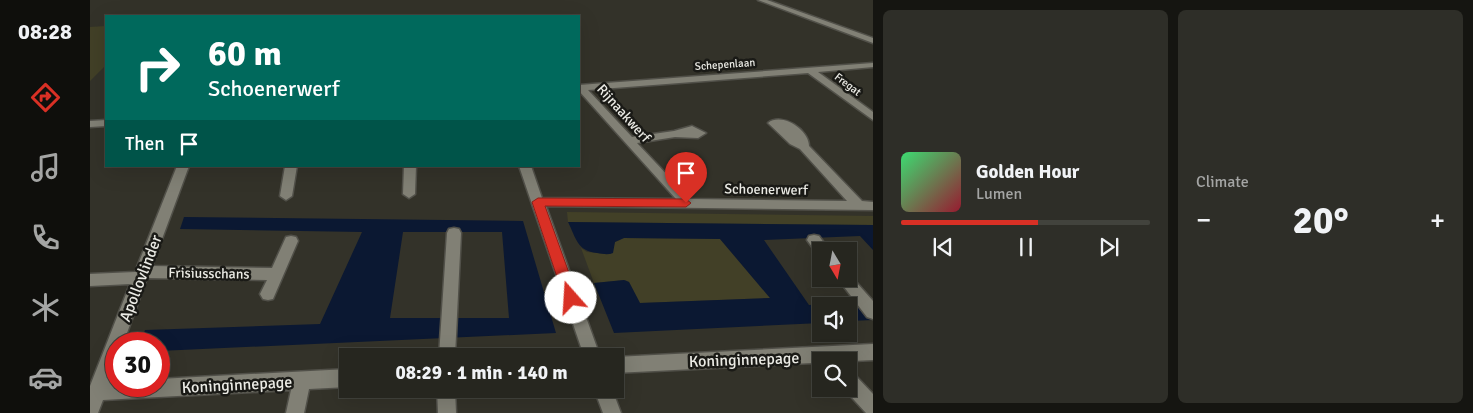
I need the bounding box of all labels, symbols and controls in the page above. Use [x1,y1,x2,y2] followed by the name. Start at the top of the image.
[18,18,72,45] text: 08:28
[208,32,282,75] text: 60 m
[125,35,190,100] icon: right
[694,56,756,73] street label: Schepenlaan
[832,70,864,99] street label: Fregat
[208,75,339,102] text: Schoenerwerf
[28,80,63,115] icon: directions
[593,81,655,147] street label: Rijnaakwerf
[175,130,203,158] icon: arrive
[125,132,165,156] text: Then
[28,150,63,185] icon: music
[665,152,707,203] pin
[672,159,700,187] icon: arrive
[976,160,1079,184] text: Golden Hour
[1196,172,1249,192] text: Climate
[724,180,809,199] street label: Schoenerwerf
[976,184,1022,204] text: Lumen
[1292,197,1349,244] text: 20°
[1196,203,1211,237] text: −
[1430,203,1445,237] text: +
[28,220,63,255] icon: phone
[115,232,167,324] street label: Apollovlinder
[929,233,957,261] icon: previous
[1012,233,1040,261] icon: pause
[1095,233,1123,261] icon: next
[812,242,858,288] north arrow
[812,242,857,397] map controls
[168,264,250,283] street label: Frisiusschans
[544,271,596,323] position arrow
[28,290,63,325] icon: climate
[812,297,857,342] button: sound
[105,332,170,397] speed limit sign: 30
[688,348,800,372] street label: Koninginnepage
[812,352,857,397] button: search
[28,360,63,395] icon: car
[395,361,568,385] text: 08:29 · 1 min · 140 m
[181,372,293,398] street label: Koninginnepage

